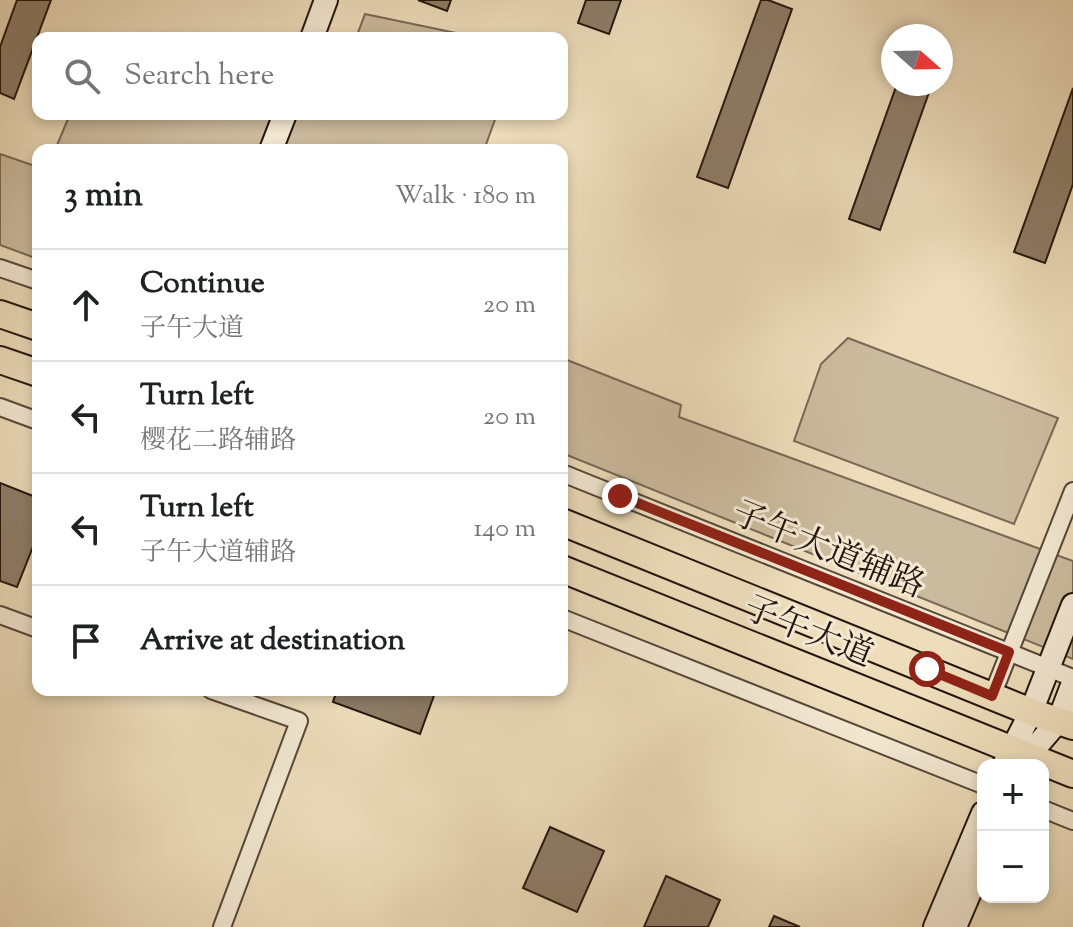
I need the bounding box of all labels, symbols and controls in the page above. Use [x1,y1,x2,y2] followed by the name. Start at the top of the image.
[881,24,953,96] north arrow
[32,32,568,120] search box
[60,54,104,98] icon: search
[124,55,274,98] text: Search here
[64,172,143,221] text: 3 min
[395,178,536,215] text: Walk · 180 m
[140,263,265,306] text: Continue
[64,283,108,327] icon: ahead
[483,287,536,324] text: 20 m
[140,311,244,348] text: 子午大道
[140,375,254,418] text: Turn left
[64,395,108,439] icon: left
[483,399,536,436] text: 20 m
[140,423,296,460] text: 樱花二路辅路
[602,478,638,514] route end
[140,487,254,530] text: Turn left
[724,490,931,612] street label: 子午大道辅路
[64,507,108,551] icon: left
[473,511,536,548] text: 140 m
[140,535,296,572] text: 子午大道辅路
[735,585,880,681] street label: 子午大道
[64,619,108,663] icon: arrive
[140,620,405,663] text: Arrive at destination
[909,651,945,687] route start
[977,759,1049,903] map controls
[977,759,1049,831] button: +
[977,831,1049,903] button: −

